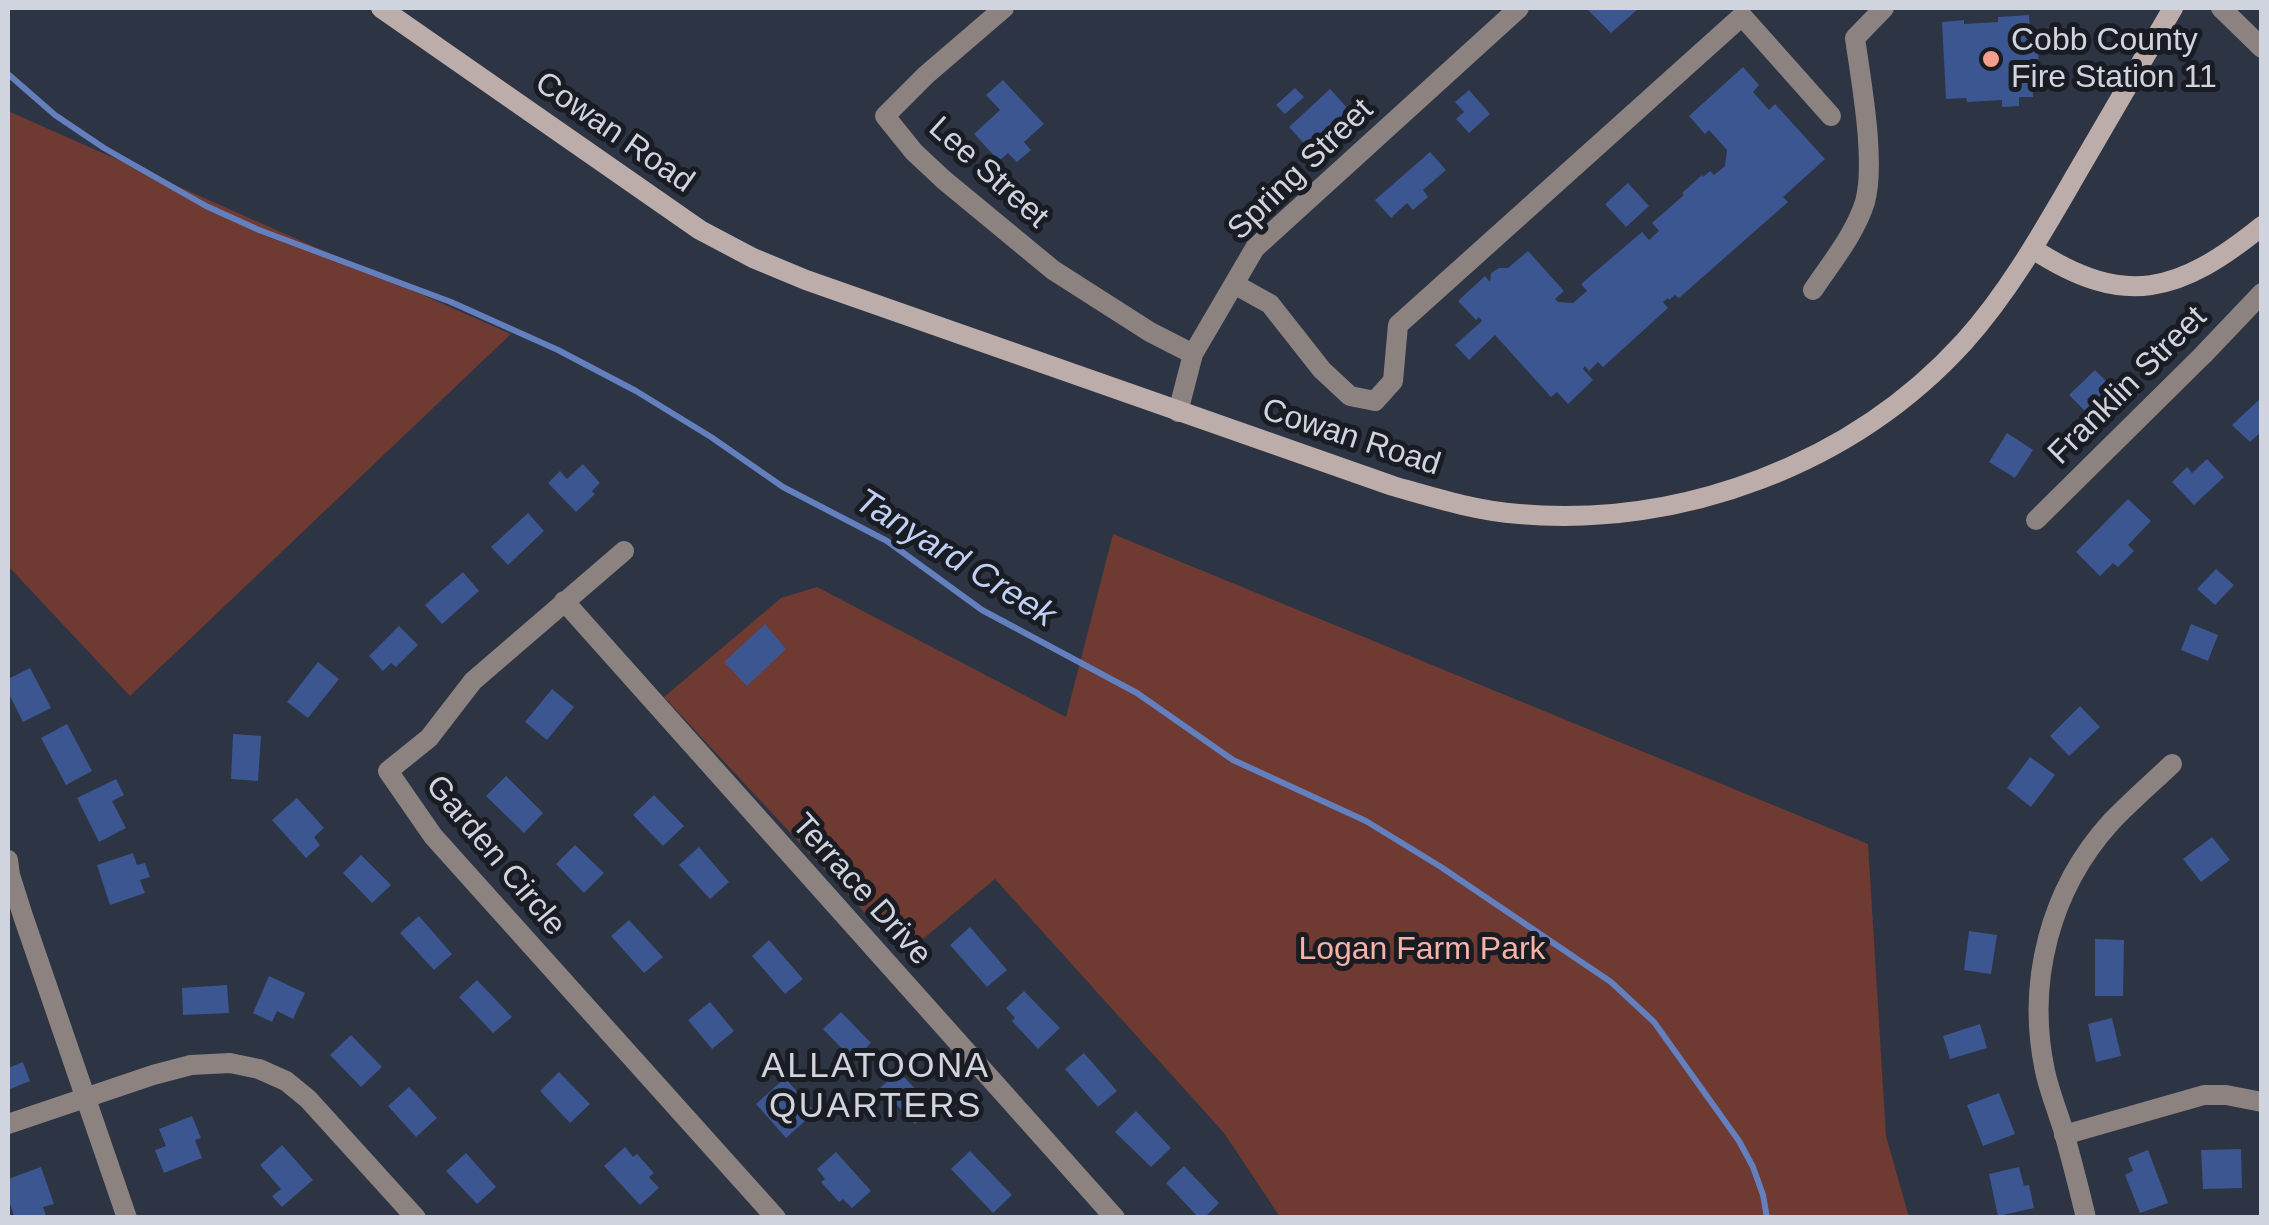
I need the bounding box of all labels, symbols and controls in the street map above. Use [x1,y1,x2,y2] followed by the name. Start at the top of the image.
[2011,22,2217,97] place label: Cobb County Fire Station 11
[1980,48,2002,70] marker: Cobb County Fire Station 11
[527,64,701,202] street label: Cowan Road
[1220,91,1382,249] street label: Spring Street
[920,109,1056,237] street label: Lee Street
[2041,299,2215,473] street label: Franklin Street
[1257,391,1445,485] street label: Cowan Road
[847,481,1063,637] water label: Tanyard Creek
[417,768,573,944] street label: Garden Circle
[783,806,939,974] street label: Terrace Drive
[1298,931,1546,969] park label: Logan Farm Park
[761,1046,991,1128] district label: ALLATOONA QUARTERS

